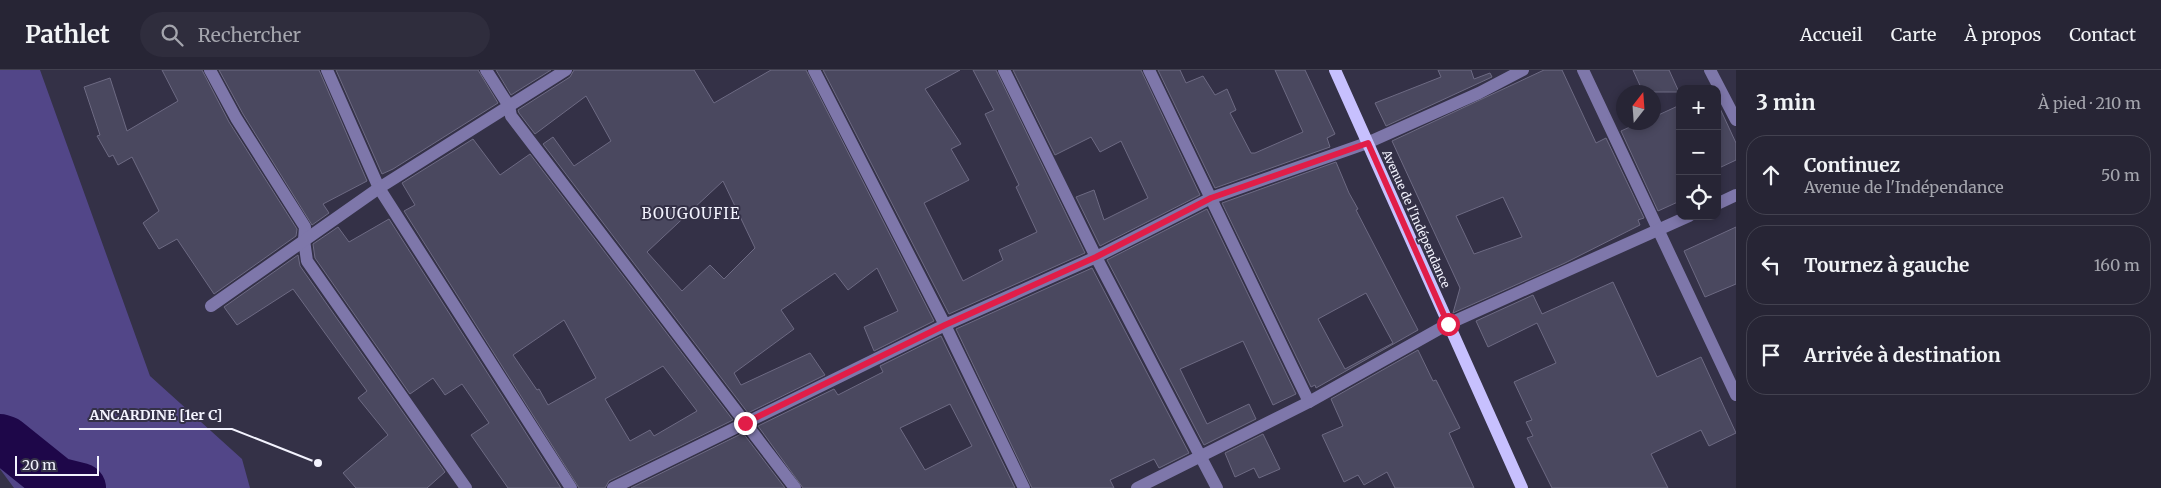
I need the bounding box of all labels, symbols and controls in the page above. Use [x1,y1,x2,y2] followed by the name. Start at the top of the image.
[140,12,490,57] search box
[25,19,110,50] text: Pathlet
[158,21,186,49] icon: search
[198,23,301,47] text: Rechercher
[1800,23,1863,46] text: Accueil
[1891,23,1936,46] text: Carte
[1964,23,2041,46] text: À propos
[2069,23,2136,46] text: Contact
[1616,85,1661,130] north arrow
[1676,85,1721,220] map controls
[1676,85,1721,130] button: +
[1756,89,1815,116] text: 3 min
[2038,93,2141,113] text: À pied · 210 m
[1676,130,1721,175] button: −
[1379,146,1454,290] street label: Avenue de l'Indépendance
[1804,153,1900,177] text: Continuez
[1757,161,1785,189] icon: ahead
[2101,165,2140,185] text: 50 m
[1676,175,1721,220] button: locate
[1804,177,2004,197] text: Avenue de l'Indépendance
[642,204,740,223] district label: BOUGOUFIE
[1757,251,1785,279] icon: left
[1804,253,1969,277] text: Tournez à gauche
[2094,255,2140,275] text: 160 m
[1437,313,1460,336] route start
[1757,341,1785,369] icon: arrive
[1804,343,2001,367] text: Arrivée à destination
[79,400,232,429] callout: ANCARDINE [1er C]
[88,406,223,424] text: ANCARDINE [1er C]
[734,412,757,435] route end
[15,453,99,476] scale bar
[22,456,56,474] text: 20 m

